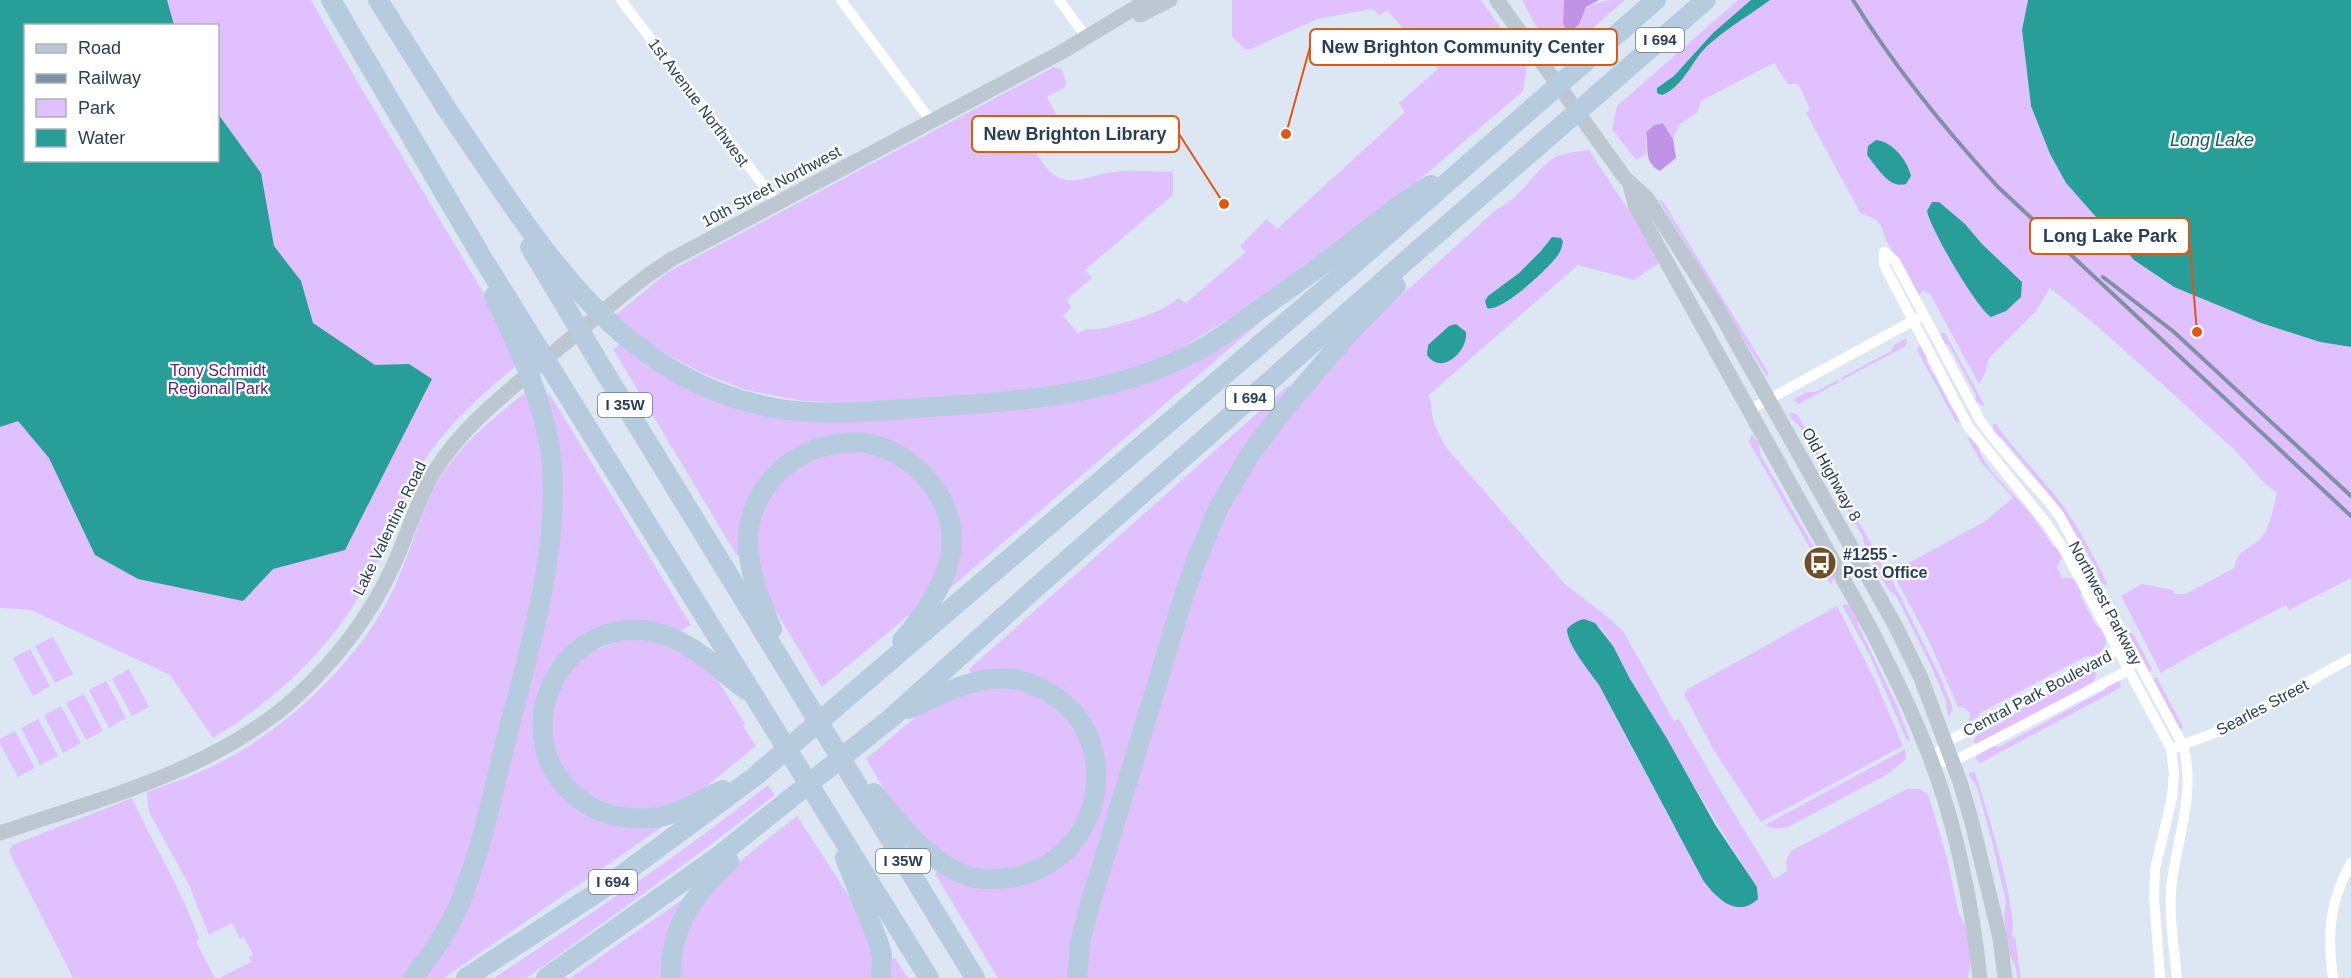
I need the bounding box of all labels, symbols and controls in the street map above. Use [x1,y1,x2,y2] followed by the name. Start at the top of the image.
[24,24,219,162] legend
[1636,28,1684,52] road number: I 694
[1310,29,1617,65] callout: New Brighton Community Center
[645,35,752,170] street label: 1st Avenue Northwest
[1321,37,1605,57] text: New Brighton Community Center
[78,38,121,58] text: Road
[78,68,141,88] text: Railway
[78,98,116,118] text: Park
[972,116,1179,152] callout: New Brighton Library
[983,124,1167,144] text: New Brighton Library
[78,128,125,148] text: Water
[2170,130,2254,150] water label: Long Lake
[699,142,844,230] street label: 10th Street Northwest
[2030,218,2189,254] callout: Long Lake Park
[2043,226,2178,246] text: Long Lake Park
[168,362,269,397] park label: Tony Schmidt Regional Park
[1226,386,1274,410] road number: I 694
[598,393,652,417] road number: I 35W
[1799,425,1864,524] street label: Old Highway 8
[350,458,429,598] street label: Lake Valentine Road
[2066,538,2145,668] street label: Northwest Parkway
[1802,545,1838,581] bus stop icon: #1255 - Post Office
[1843,546,1928,581] place label: #1255 - Post Office
[1960,647,2114,740] street label: Central Park Boulevard
[2213,676,2311,739] street label: Searles Street
[876,849,930,873] road number: I 35W
[589,870,637,894] road number: I 694

